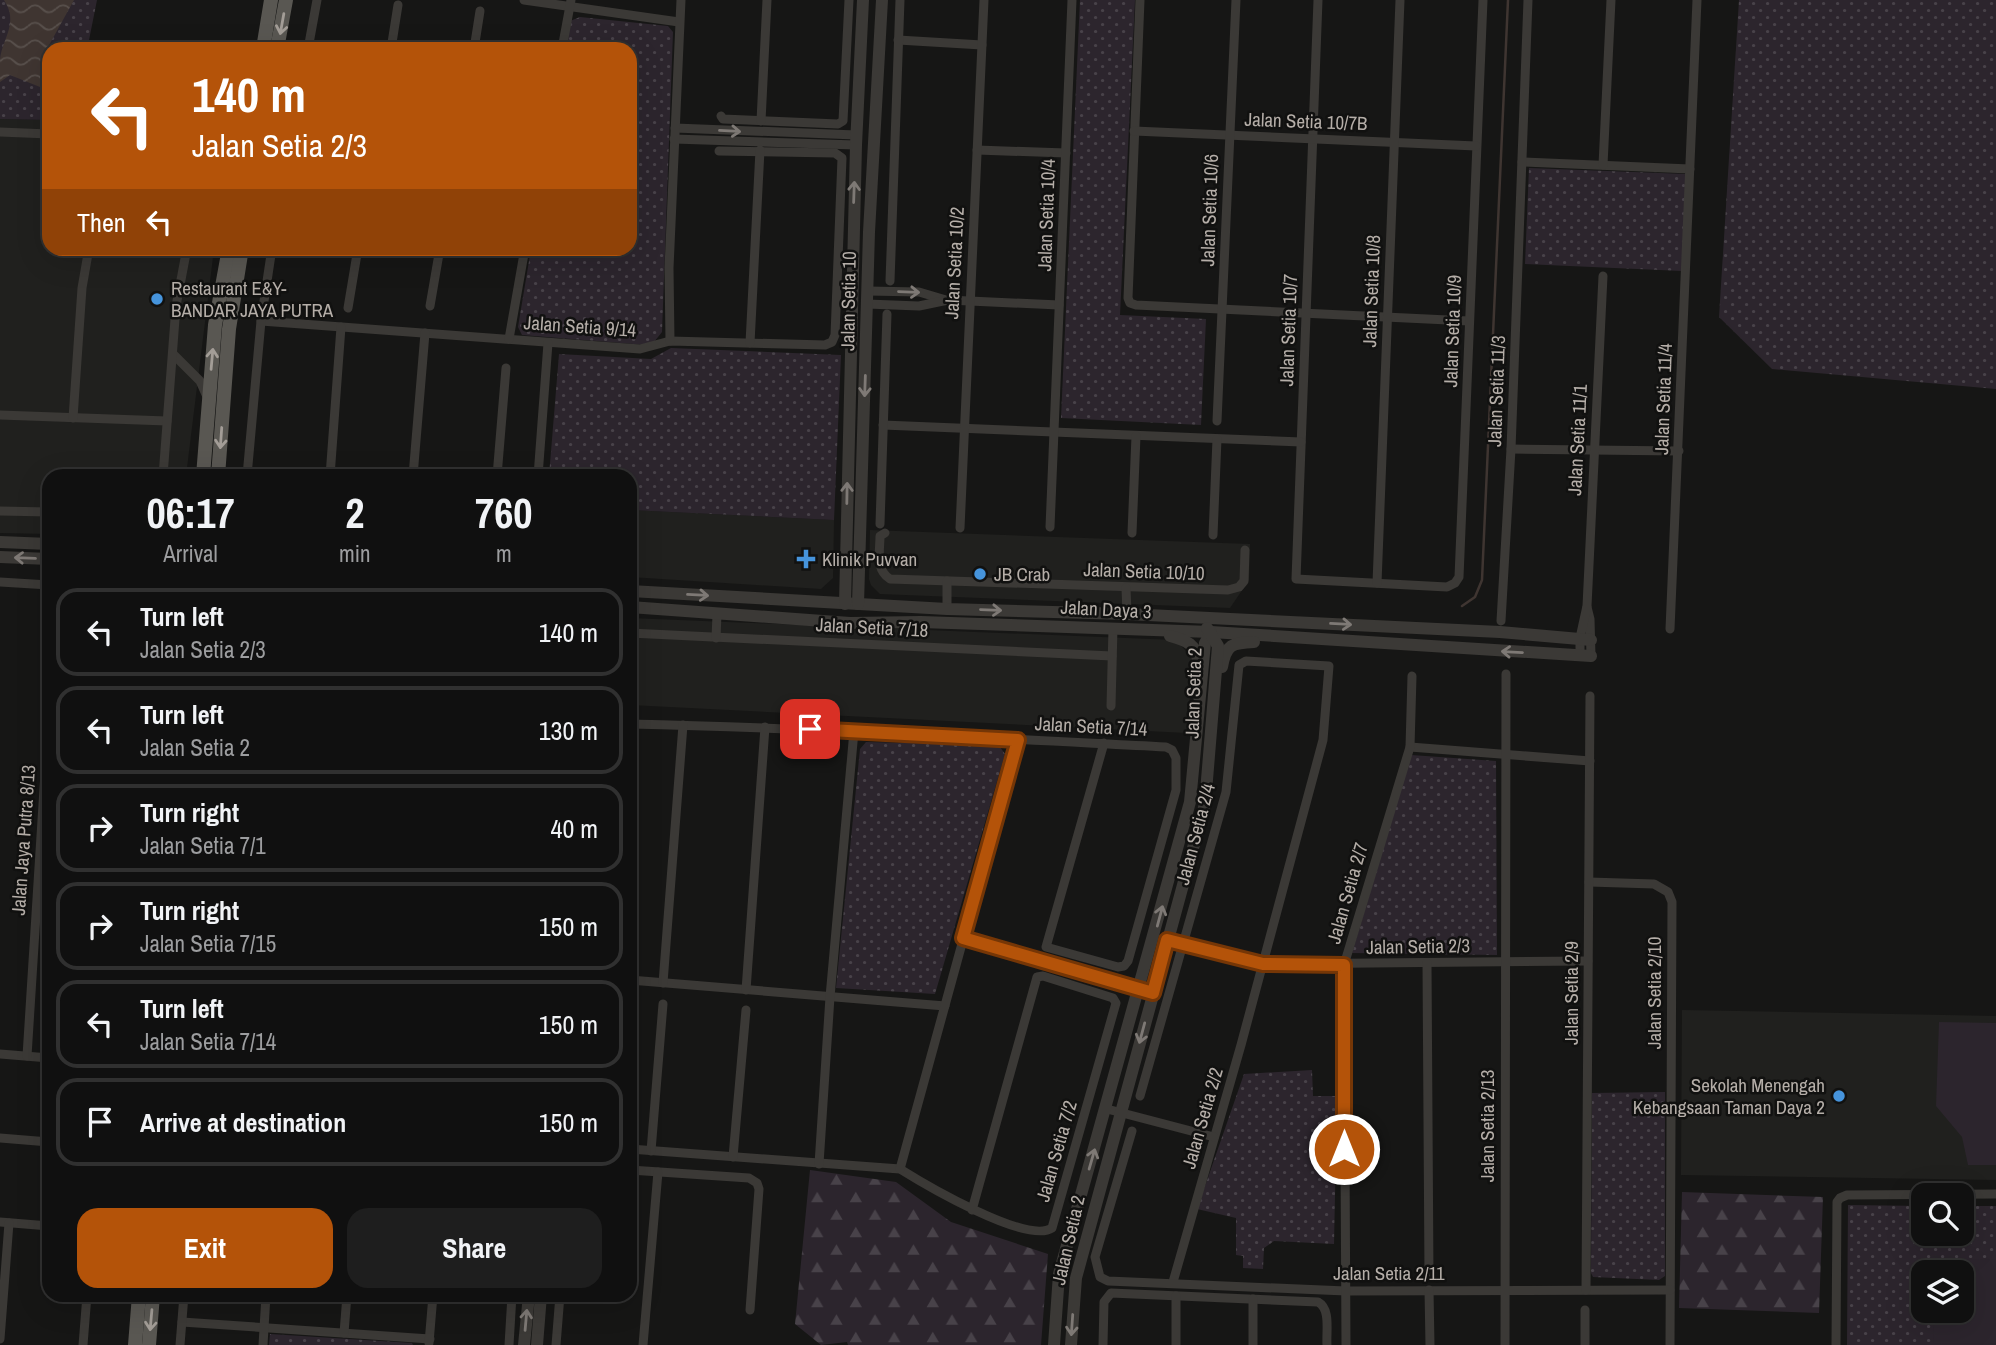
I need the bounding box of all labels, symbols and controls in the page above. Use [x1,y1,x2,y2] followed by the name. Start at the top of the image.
[275,13,288,35] one-way arrow
[192,61,306,127] text: 140 m
[77,70,168,161] icon: left
[1244,106,1368,136] street label: Jalan Setia 10/7B
[192,124,367,167] text: Jalan Setia 2/3
[719,124,742,137] one-way arrow
[1194,153,1224,267] street label: Jalan Setia 10/6
[1031,158,1061,272] street label: Jalan Setia 10/4
[848,181,861,204] one-way arrow
[140,203,178,241] icon: left
[77,205,126,240] text: Then
[938,206,970,320] street label: Jalan Setia 10/2
[1356,234,1386,348] street label: Jalan Setia 10/8
[834,251,862,351] street label: Jalan Setia 10
[1273,273,1303,387] street label: Jalan Setia 10/7
[1437,274,1467,388] street label: Jalan Setia 10/9
[171,275,334,323] place label: Restaurant E&Y- BANDAR JAYA PUTRA
[897,285,920,298] one-way arrow
[149,291,165,307] marker: Restaurant E&Y- BANDAR JAYA PUTRA
[523,309,637,343] street label: Jalan Setia 9/14
[1481,335,1511,447] street label: Jalan Setia 11/3
[1648,343,1678,455] street label: Jalan Setia 11/4
[206,348,219,371] one-way arrow
[858,375,871,398] one-way arrow
[1561,383,1593,496] street label: Jalan Setia 11/1
[214,426,227,449] one-way arrow
[840,482,853,505] one-way arrow
[147,485,235,541] text: 06:17
[345,485,364,541] text: 2
[475,485,533,541] text: 760
[163,538,218,569] text: Arrival
[339,538,371,569] text: min
[496,538,512,569] text: m
[822,546,917,572] place label: Klinik Puvvan
[796,549,816,569] marker: Klinik Puvvan
[13,551,36,565] one-way arrow
[1083,556,1205,586] street label: Jalan Setia 10/10
[994,561,1050,587] place label: JB Crab
[972,566,988,582] marker: JB Crab
[686,589,709,602] one-way arrow
[1060,594,1152,624] street label: Jalan Daya 3
[140,599,224,634] text: Turn left
[979,603,1002,616] one-way arrow
[815,611,929,643] street label: Jalan Setia 7/18
[81,613,119,651] icon: left
[539,615,598,650] text: 140 m
[1329,618,1352,631] one-way arrow
[140,634,266,665] text: Jalan Setia 2/3
[1501,645,1524,658] one-way arrow
[1178,647,1208,739] street label: Jalan Setia 2
[140,697,224,732] text: Turn left
[780,699,840,759] pin
[791,710,829,748] icon: arrive
[1034,710,1148,742] street label: Jalan Setia 7/14
[81,711,119,749] icon: left
[539,713,598,748] text: 130 m
[140,732,250,763] text: Jalan Setia 2
[5,764,41,916] street label: Jalan Jaya Putra 8/13
[1169,780,1221,888] street label: Jalan Setia 2/4
[140,795,239,830] text: Turn right
[81,809,119,847] icon: right
[551,811,598,846] text: 40 m
[140,830,266,861] text: Jalan Setia 7/1
[1320,839,1374,947] street label: Jalan Setia 2/7
[140,893,239,928] text: Turn right
[1154,905,1167,927] one-way arrow
[81,907,119,945] icon: right
[539,909,598,944] text: 150 m
[140,928,276,959] text: Jalan Setia 7/15
[1366,932,1470,960] street label: Jalan Setia 2/3
[1641,937,1667,1049] street label: Jalan Setia 2/10
[1558,941,1584,1045] street label: Jalan Setia 2/9
[140,991,224,1026] text: Turn left
[81,1005,119,1043] icon: left
[539,1007,598,1042] text: 150 m
[1135,1021,1148,1044] one-way arrow
[140,1026,276,1057] text: Jalan Setia 7/14
[1175,1064,1229,1172] street label: Jalan Setia 2/2
[1474,1070,1500,1182] street label: Jalan Setia 2/13
[1633,1072,1825,1120] place label: Sekolah Menengah Kebangsaan Taman Daya 2
[1831,1088,1847,1104] marker: Sekolah Menengah Kebangsaan Taman Daya 2
[1029,1097,1083,1205] street label: Jalan Setia 7/2
[81,1103,119,1141] icon: arrive
[140,1105,346,1140] text: Arrive at destination
[539,1105,598,1140] text: 150 m
[1307,1112,1381,1186] position arrow
[1087,1148,1100,1170] one-way arrow
[1911,1183,1974,1323] map controls
[1911,1183,1974,1246] button: search
[1045,1193,1091,1287] street label: Jalan Setia 2
[77,1208,333,1288] button: Exit
[347,1208,602,1288] button: Share
[1333,1260,1445,1286] street label: Jalan Setia 2/11
[1911,1260,1974,1323] button: layers
[144,1308,157,1331] one-way arrow
[520,1309,533,1332] one-way arrow
[1066,1313,1079,1336] one-way arrow

